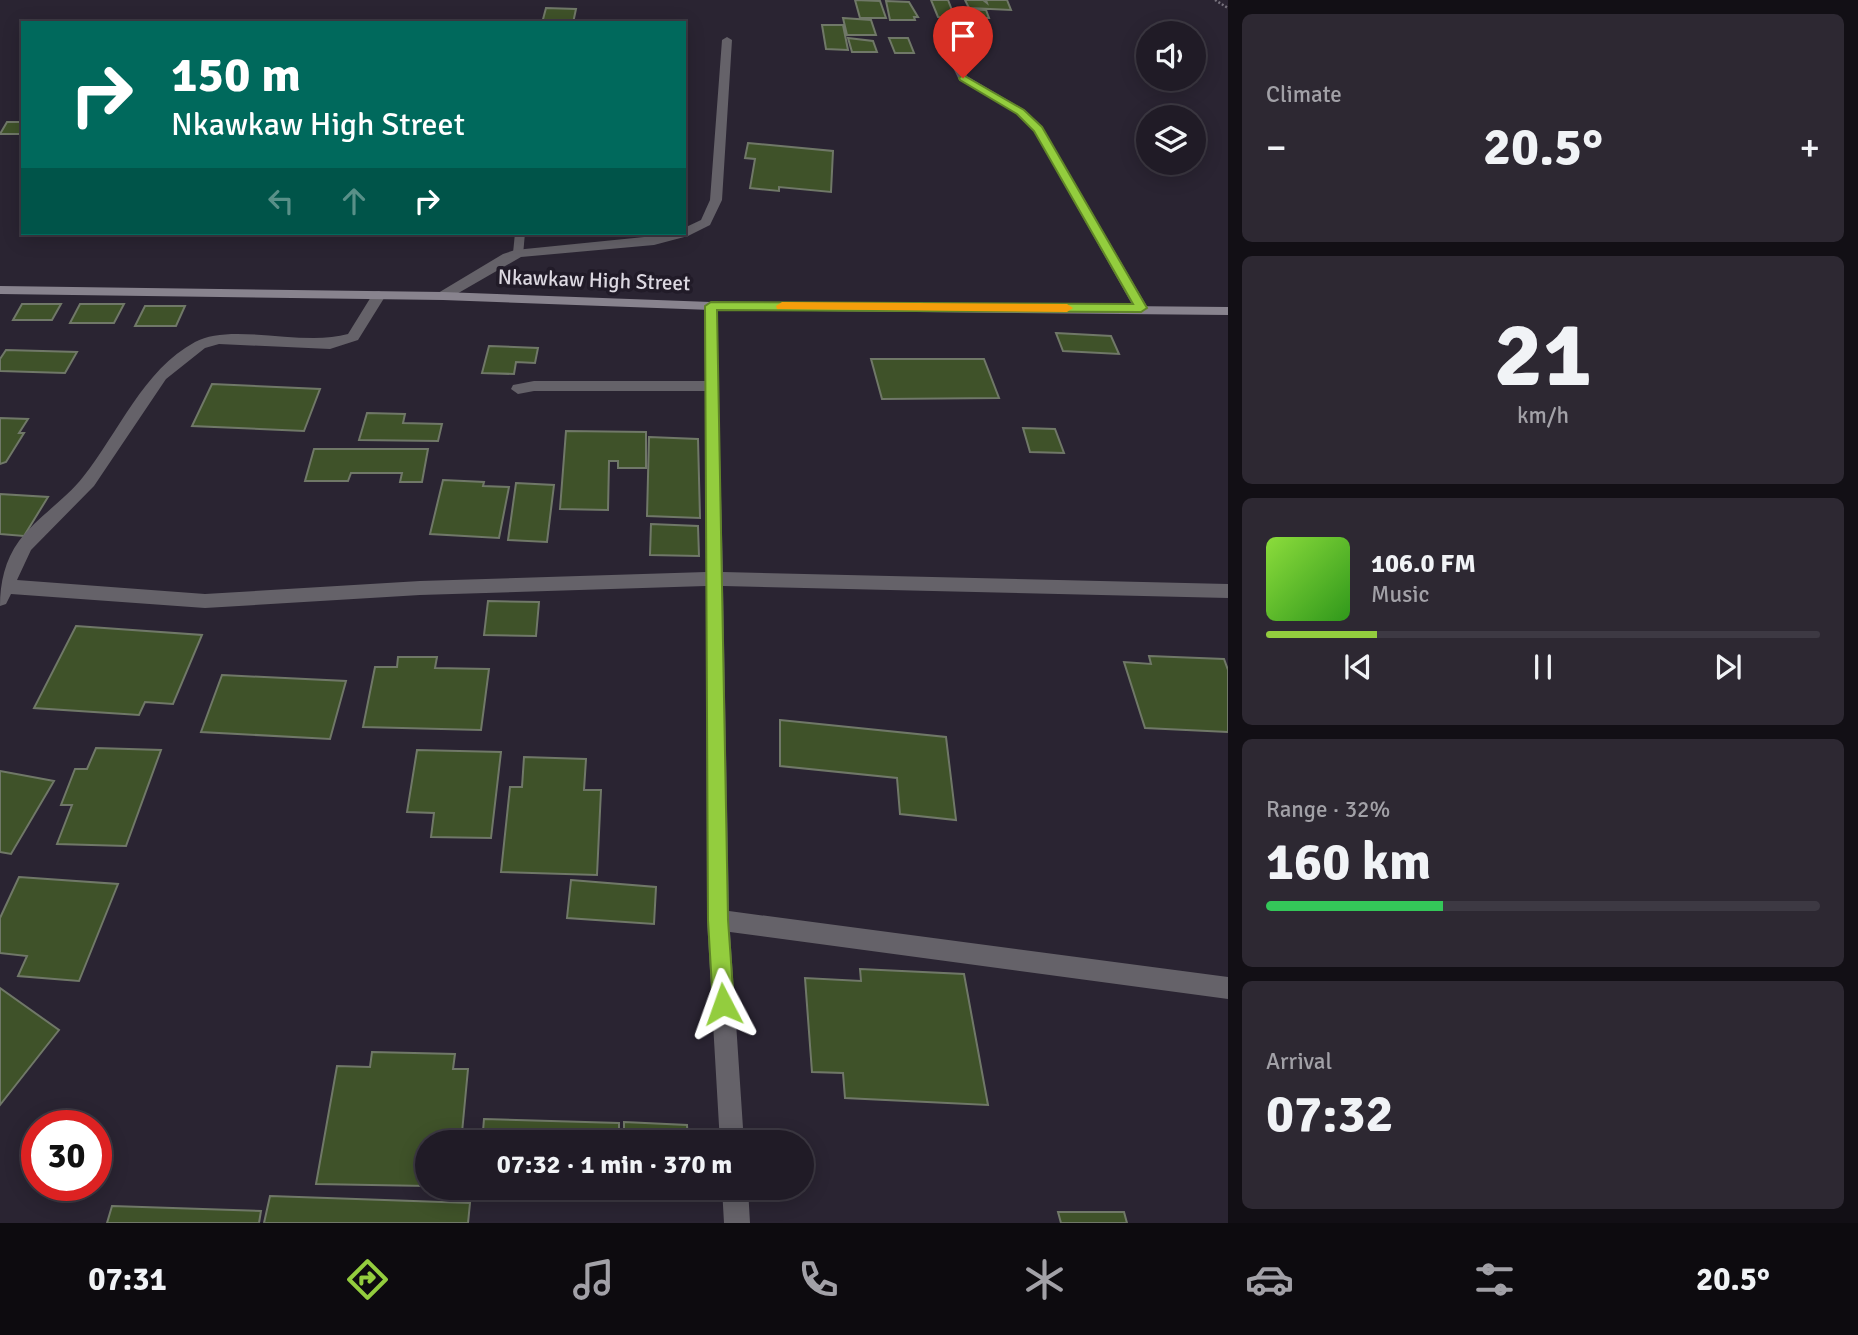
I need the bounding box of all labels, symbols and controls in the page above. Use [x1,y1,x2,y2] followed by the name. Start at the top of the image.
[933,6,993,78] pin
[944,17,982,55] icon: arrive
[1136,21,1206,175] map controls
[1136,21,1206,91] button: sound
[171,45,301,105] text: 150 m
[56,49,147,140] icon: right
[1266,80,1342,109] text: Climate
[171,105,465,144] text: Nkawkaw High Street
[1136,105,1206,175] button: layers
[1483,115,1603,179] text: 20.5°
[1266,124,1287,171] text: −
[1799,124,1820,171] text: +
[262,182,300,220] icon: left
[335,182,373,220] icon: ahead
[408,182,446,220] icon: right
[497,264,691,296] street label: Nkawkaw High Street
[1494,299,1592,412] text: 21
[1517,401,1569,430] text: km/h
[1371,548,1476,580] text: 106.0 FM
[1371,580,1429,609] text: Music
[1339,648,1377,686] icon: previous
[1524,648,1562,686] icon: pause
[1709,648,1747,686] icon: next
[1266,795,1390,824] text: Range · 32%
[1266,830,1431,894] text: 160 km
[686,967,760,1041] position arrow
[1266,1047,1332,1076] text: Arrival
[1266,1082,1394,1146] text: 07:32
[21,1110,112,1201] speed limit sign: 30
[497,1149,732,1181] text: 07:32 · 1 min · 370 m
[343,1255,392,1304] icon: directions
[569,1255,618,1304] icon: music
[794,1255,843,1304] icon: phone
[1020,1255,1069,1304] icon: climate
[1245,1255,1294,1304] icon: car
[1470,1255,1519,1304] icon: filters
[88,1260,167,1299] text: 07:31
[1696,1260,1770,1299] text: 20.5°

